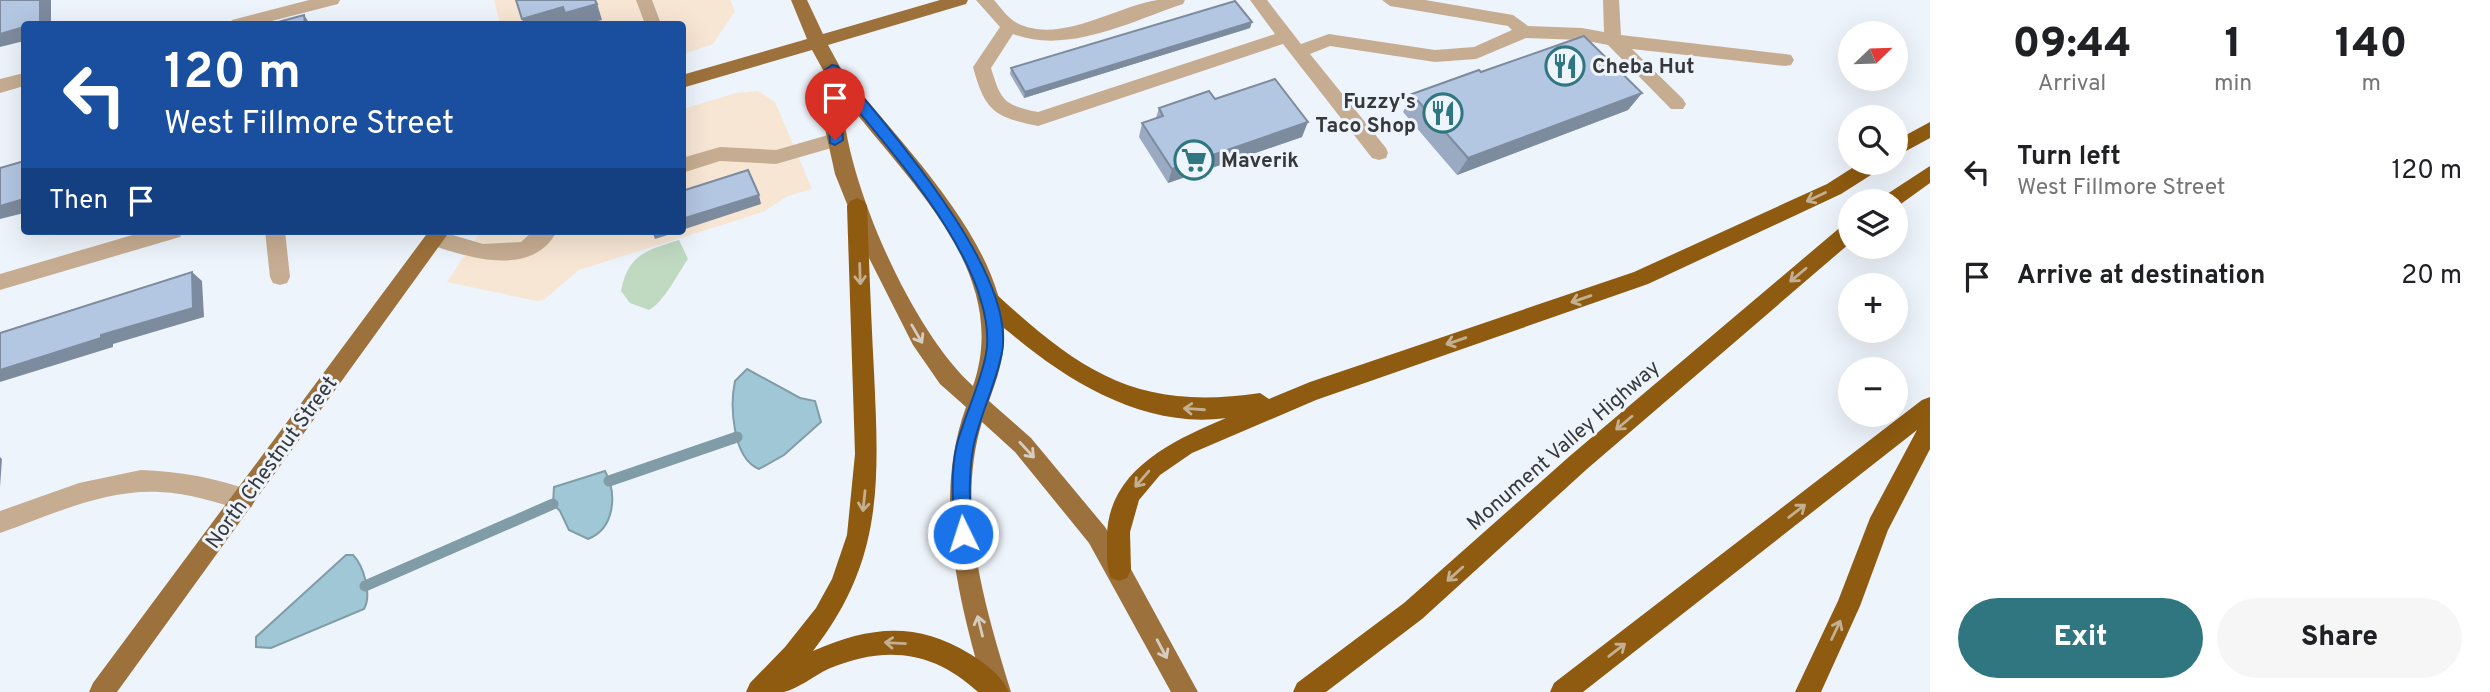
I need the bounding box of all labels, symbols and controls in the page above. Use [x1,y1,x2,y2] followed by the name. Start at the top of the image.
[2013,19,2131,72] text: 09:44
[2225,19,2242,72] text: 1
[2335,19,2407,72] text: 140
[1838,21,1908,91] north arrow
[1838,21,1908,427] map controls
[164,44,301,106] text: 120 m
[1544,45,1586,87] restaurant icon: Cheba Hut
[49,49,140,140] icon: left
[1592,54,1695,81] place label: Cheba Hut
[805,68,865,140] pin
[2038,70,2106,99] text: Arrival
[2214,70,2252,99] text: min
[2361,70,2381,99] text: m
[816,79,854,117] icon: arrive
[1315,89,1416,140] place label: Fuzzy's Taco Shop
[1422,92,1464,134] restaurant icon: Fuzzy's Taco Shop
[164,105,454,145] text: West Fillmore Street
[1838,105,1908,175] button: search
[1173,139,1215,181] supermarket icon: Maverik
[2017,141,2121,174] text: Turn left
[1221,148,1299,175] place label: Maverik
[1958,153,1996,191] icon: left
[2392,155,2462,188] text: 120 m
[2017,174,2226,203] text: West Fillmore Street
[122,182,160,220] icon: arrive
[49,185,108,218] text: Then
[1838,189,1908,259] button: layers
[1806,191,1828,204] one-way arrow
[1958,258,1996,296] icon: arrive
[2017,260,2265,293] text: Arrive at destination
[2401,260,2462,293] text: 20 m
[853,262,866,285] one-way arrow
[1789,268,1807,283] one-way arrow
[1838,273,1908,343] button: +
[1571,294,1593,306] one-way arrow
[910,323,924,343] one-way arrow
[1446,336,1468,348] one-way arrow
[1462,355,1666,537] street label: Monument Valley Highway
[1838,357,1908,427] button: −
[200,371,344,555] street label: North Chestnut Street
[1184,402,1206,415] one-way arrow
[1616,415,1634,431] one-way arrow
[1019,441,1036,458] one-way arrow
[1134,470,1150,488] one-way arrow
[858,489,871,512] one-way arrow
[926,497,1000,571] position arrow
[1787,503,1805,518] one-way arrow
[1446,566,1464,582] one-way arrow
[1958,598,2203,678] button: Exit
[2217,598,2462,678] button: Share
[973,615,986,638] one-way arrow
[1830,620,1844,641] one-way arrow
[884,636,907,649] one-way arrow
[1156,639,1170,659] one-way arrow
[1607,643,1626,658] one-way arrow

